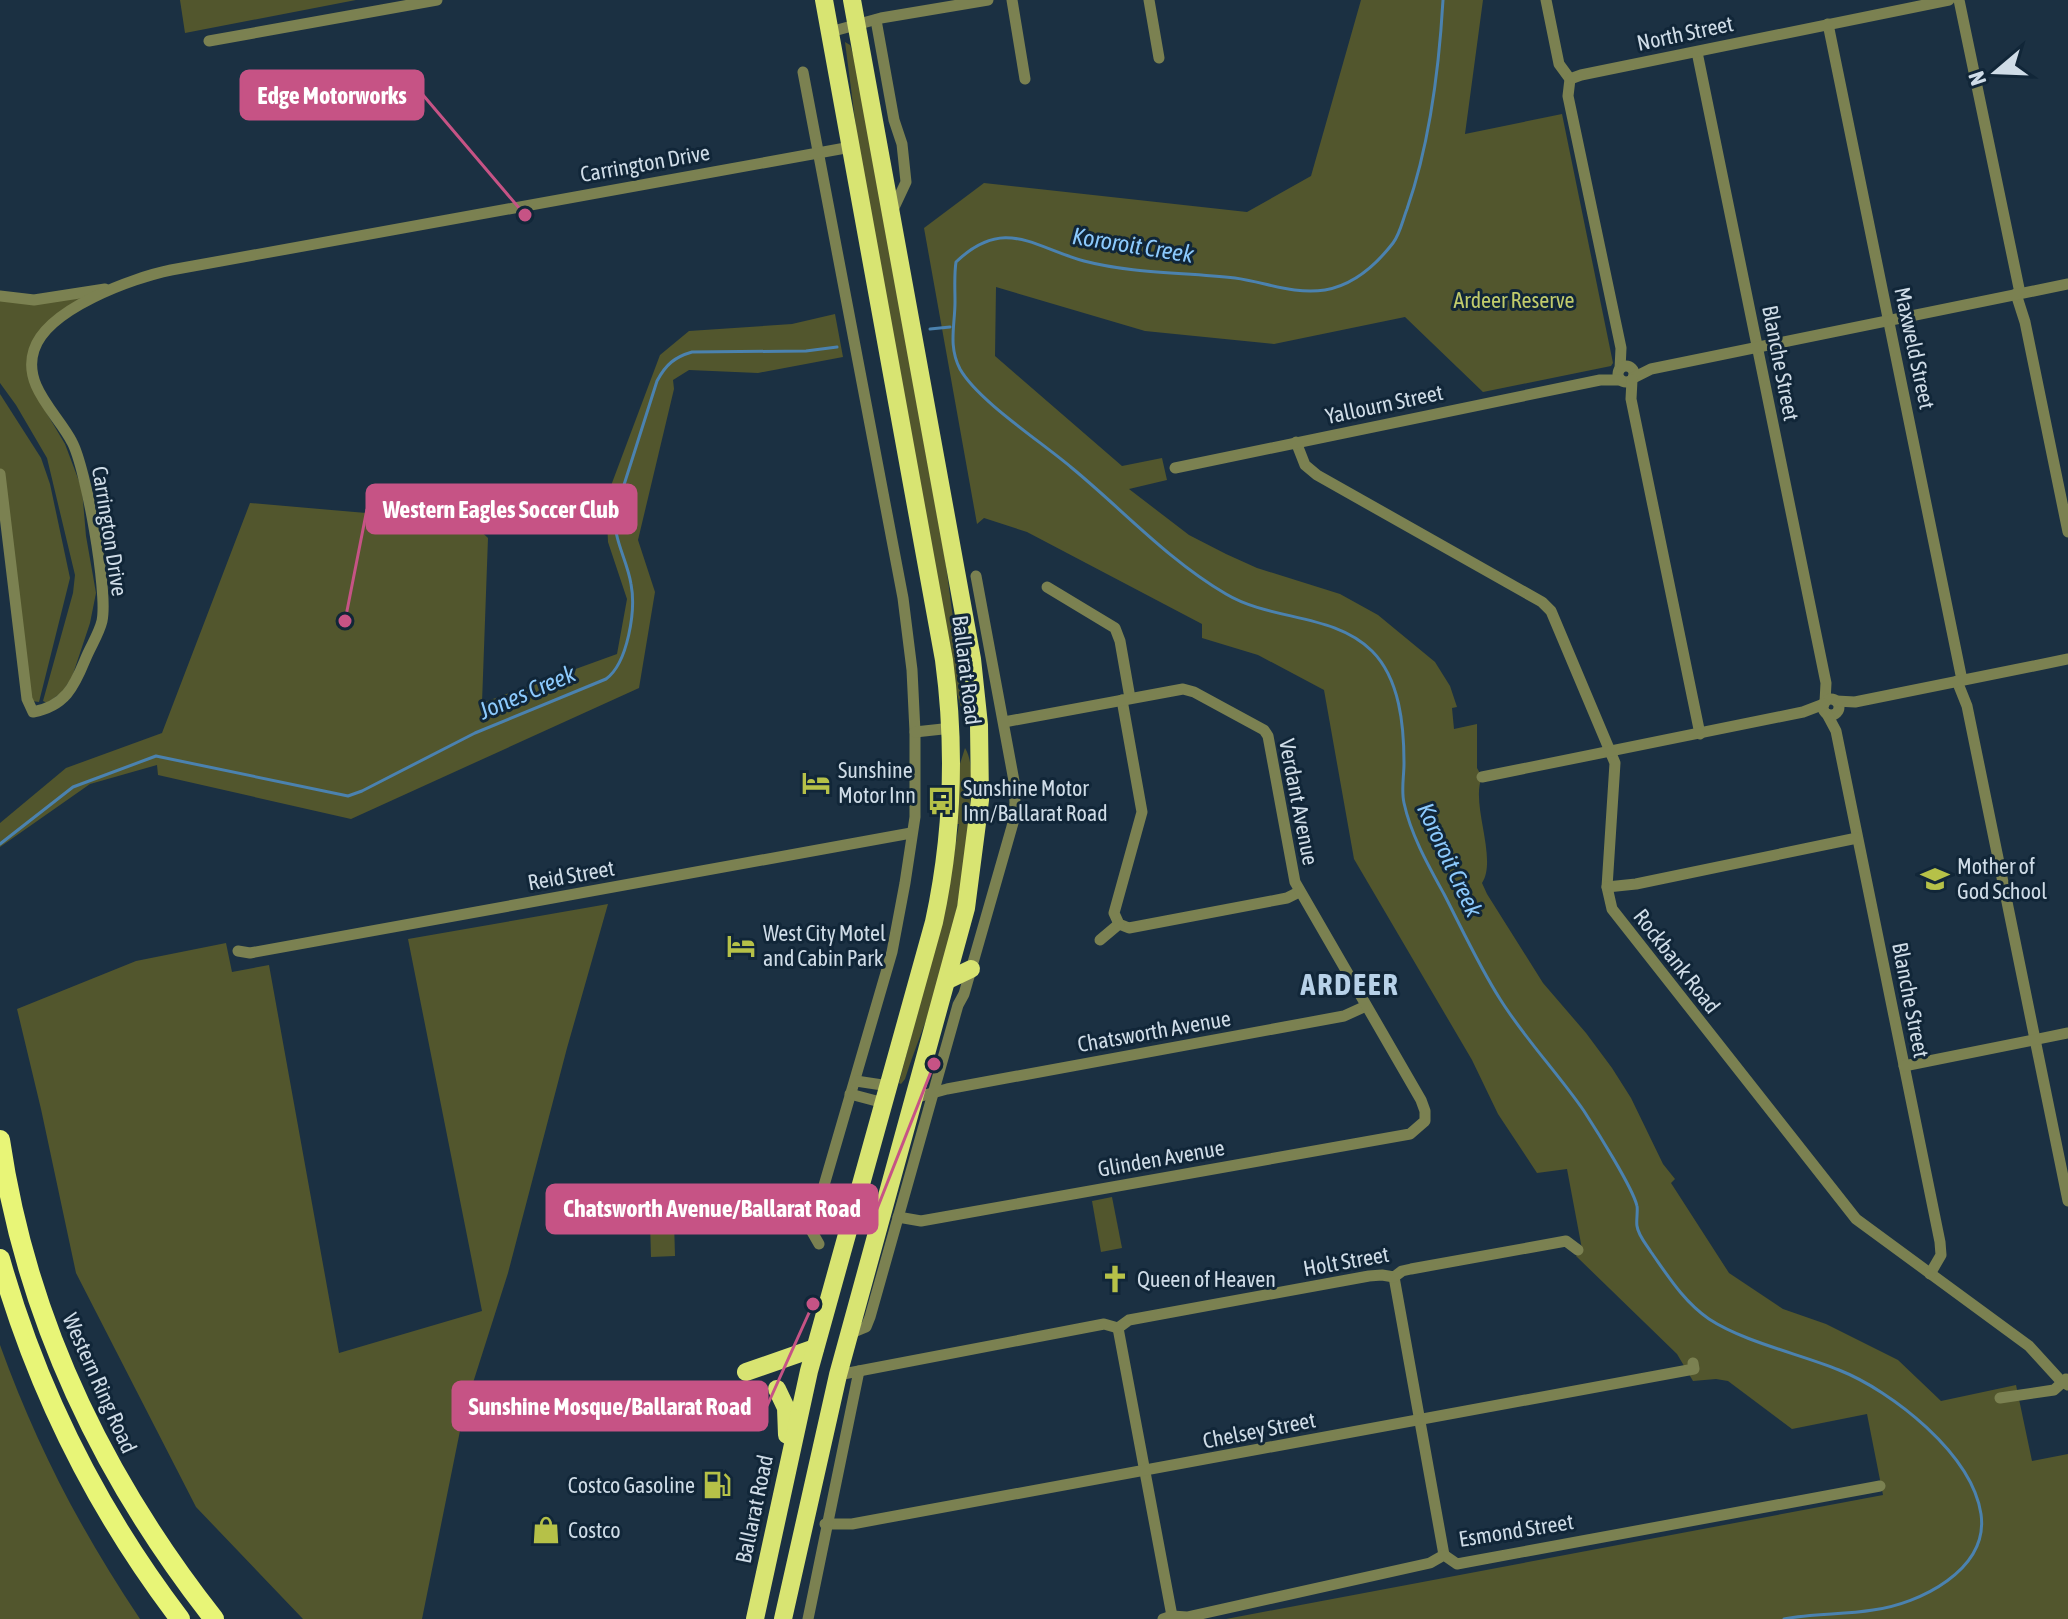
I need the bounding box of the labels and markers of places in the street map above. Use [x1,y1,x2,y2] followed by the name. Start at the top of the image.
[241,71,423,119] callout: Edge Motorworks
[367,485,636,533] callout: Western Eagles Soccer Club
[838,757,916,808] place label: Sunshine Motor Inn
[801,768,831,798] hotel icon: Sunshine Motor Inn
[963,775,1108,826] place label: Sunshine Motor Inn/Ballarat Road
[926,786,956,816] bus stop icon: Sunshine Motor Inn/Ballarat Road
[1957,853,2047,904] place label: Mother of God School
[1920,864,1950,894] school or university icon: Mother of God School
[763,920,886,971] place label: West City Motel and Cabin Park
[726,931,756,961] hotel icon: West City Motel and Cabin Park
[547,1185,877,1233] callout: Chatsworth Avenue/Ballarat Road
[1100,1264,1130,1294] church icon: Queen of Heaven
[1137,1266,1276,1292] place label: Queen of Heaven
[453,1382,767,1430] callout: Sunshine Mosque/Ballarat Road
[702,1470,732,1500] fuel station icon: Costco Gasoline
[568,1472,695,1498] place label: Costco Gasoline
[531,1515,561,1545] shop icon: Costco
[568,1517,621,1543] place label: Costco

